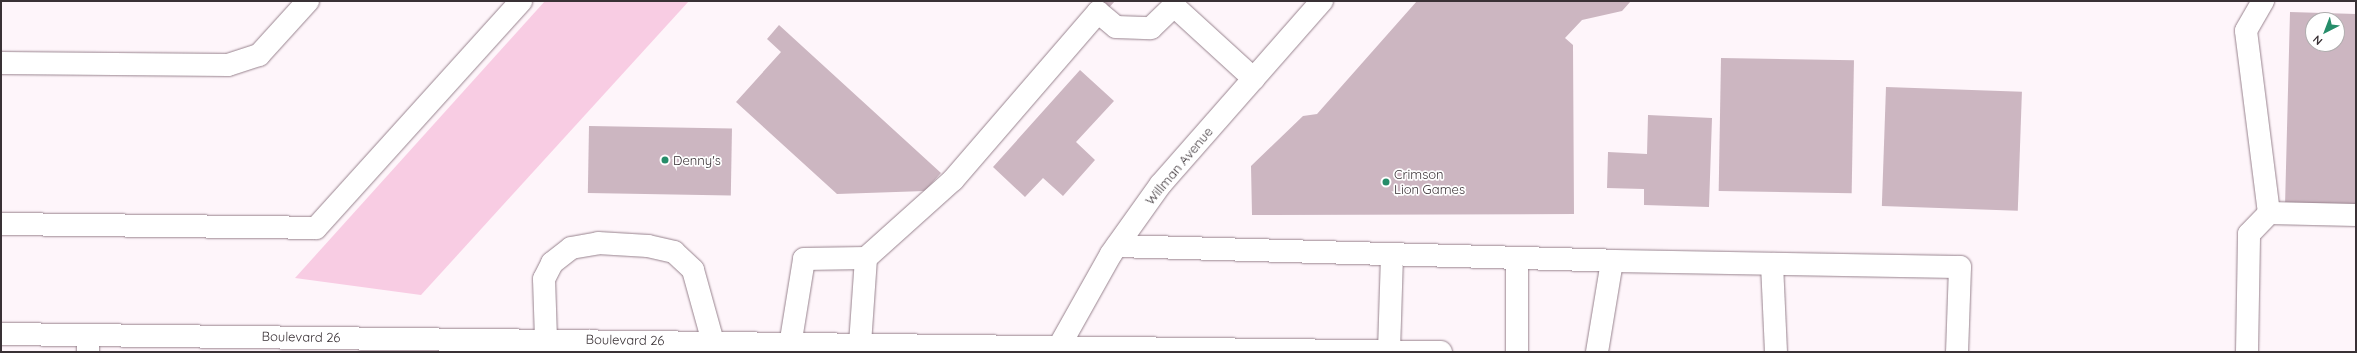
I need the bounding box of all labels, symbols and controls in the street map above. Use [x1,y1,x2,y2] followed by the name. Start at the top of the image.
[2305,12,2345,52] north arrow
[2310,32,2325,48] text: N
[1142,124,1216,208] street label: Willman Avenue
[673,152,721,168] place label: Denny's
[660,155,670,165] marker: Denny's
[1394,167,1465,198] place label: Crimson Lion Games
[1381,177,1391,187] marker: Crimson Lion Games
[261,329,341,345] street label: Boulevard 26
[585,332,665,348] street label: Boulevard 26

